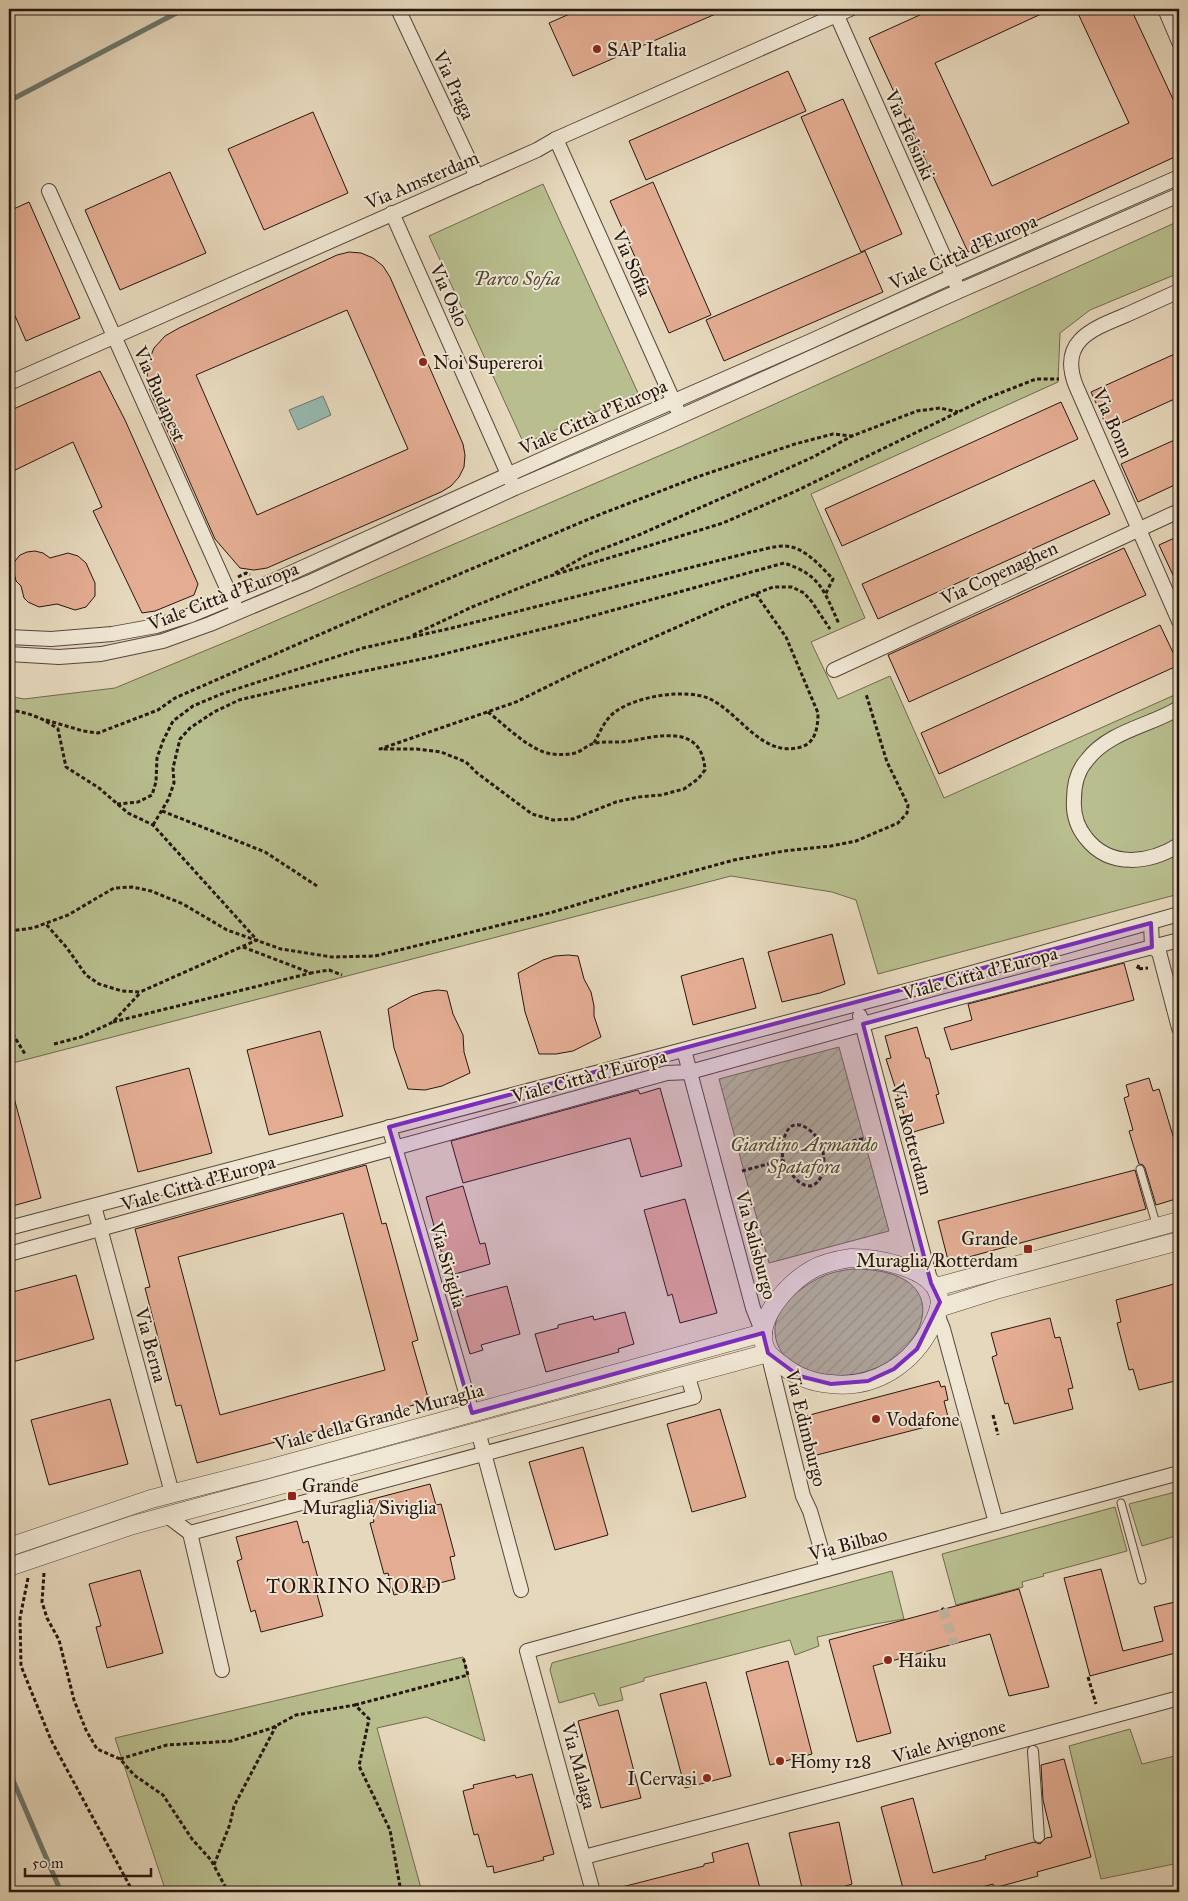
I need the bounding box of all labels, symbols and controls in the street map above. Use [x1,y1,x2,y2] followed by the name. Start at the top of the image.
[607,38,688,61] place label: SAP Italia
[591,43,603,55] marker: SAP Italia
[427,46,480,124] street label: Via Praga
[880,85,940,184] street label: Via Helsinki
[361,146,482,215] street label: Via Amsterdam
[885,209,1041,295] street label: Viale Città d'Europa
[607,225,657,301] street label: Via Sofia
[425,259,473,330] street label: Via Oslo
[474,267,560,290] park label: Parco Sofia
[128,342,191,445] street label: Via Budapest
[433,351,543,374] place label: Noi Supereroi
[417,356,429,368] marker: Noi Supereroi
[515,374,671,460] street label: Viale Città d'Europa
[1087,384,1138,461] street label: Via Bonn
[936,536,1062,611] street label: Via Copenaghen
[144,556,302,636] street label: Viale Città d'Europa
[899,941,1061,1005] street label: Viale Città d'Europa
[508,1044,670,1108] street label: Viale Città d'Europa
[886,1079,938,1198] street label: Via Rotterdam
[730,1133,878,1179] park label: Giardino Armando Spatafora
[117,1150,279,1216] street label: Viale Città d'Europa
[729,1187,782,1302] street label: Via Salisburgo
[424,1218,471,1312] street label: Via Siviglia
[856,1227,1018,1273] place label: Grande Muraglia/Rotterdam
[1022,1243,1034,1255] marker: Grande Muraglia/Rotterdam
[130,1304,172,1386] street label: Via Berna
[779,1366,832,1489] street label: Via Edimburgo
[271,1378,488,1457] street label: Viale della Grande Muraglia
[885,1408,959,1431] place label: Vodafone
[870,1413,882,1425] marker: Vodafone
[302,1474,438,1520] place label: Grande Muraglia/Siviglia
[286,1490,298,1502] marker: Grande Muraglia/Siviglia
[805,1522,890,1566] street label: Via Bilbao
[266,1574,442,1598] district label: TORRINO NORD
[898,1649,947,1672] place label: Haiku
[882,1654,894,1666] marker: Haiku
[889,1714,1009,1769] street label: Viale Avignone
[555,1719,602,1813] street label: Via Malaga
[790,1750,871,1773] place label: Homy 128
[774,1755,786,1767] marker: Homy 128
[627,1767,697,1790] place label: I Cervasi
[701,1772,713,1784] marker: I Cervasi
[25,1846,151,1878] scale bar
[32,1854,64,1872] text: 50 m

